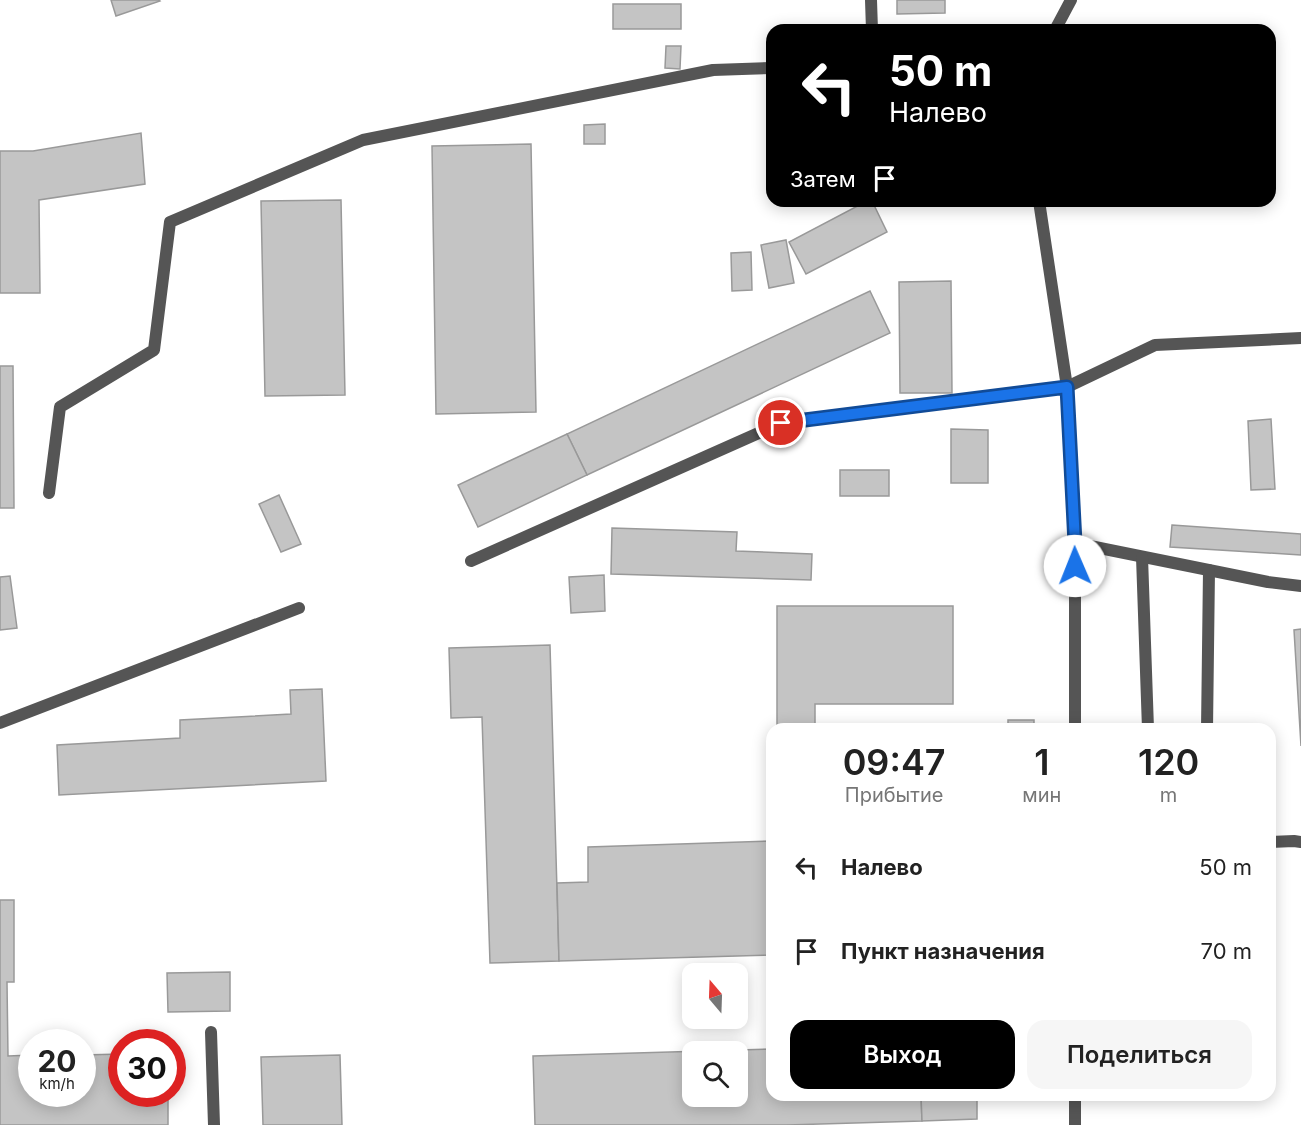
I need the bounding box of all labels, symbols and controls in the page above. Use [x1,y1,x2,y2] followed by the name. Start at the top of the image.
[889,45,992,96] text: 50 m
[790,48,868,126] icon: left
[889,96,987,129] text: Налево
[868,162,901,195] icon: arrive
[790,166,856,192] text: Затем
[755,397,806,448] pin
[764,406,797,439] icon: arrive
[1043,534,1107,598] position arrow
[843,740,946,784] text: 09:47
[1034,740,1049,784] text: 1
[1138,740,1199,784] text: 120
[845,783,943,807] text: Прибытие
[1022,783,1061,807] text: мин
[1160,783,1177,807] text: m
[790,851,823,884] icon: left
[841,854,923,880] text: Налево
[1199,854,1252,880] text: 50 m
[790,935,823,968] icon: arrive
[841,938,1045,964] text: Пункт назначения
[1201,938,1252,964] text: 70 m
[682,963,748,1029] north arrow
[682,963,748,1107] map controls
[790,1020,1015,1089] button: Выход
[1027,1020,1252,1089] button: Поделиться
[108,1029,186,1107] speed limit sign: 30
[682,1041,748,1107] button: search
[37,1043,77,1079] text: 20
[39,1074,75,1093] text: km/h

